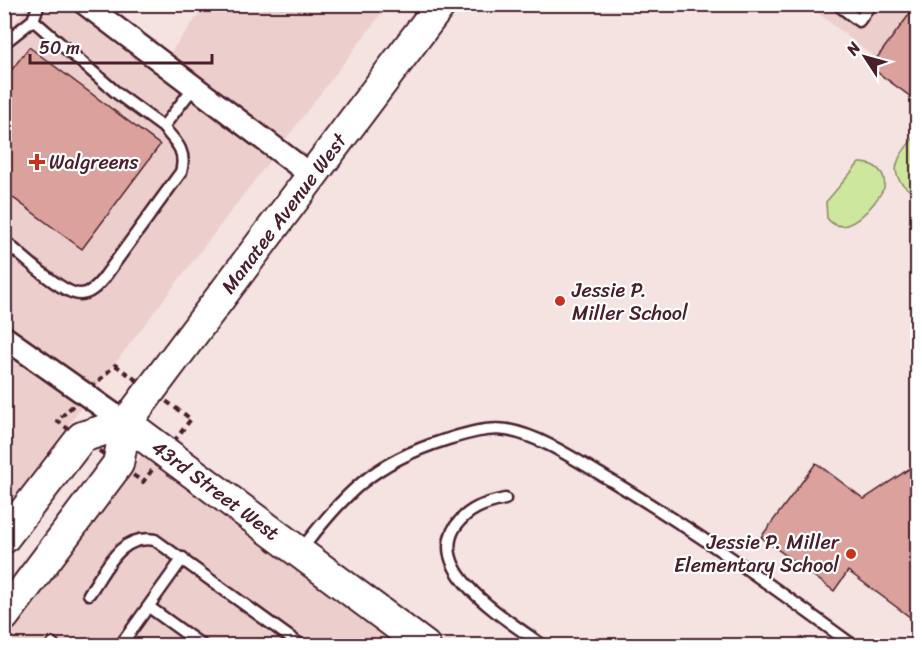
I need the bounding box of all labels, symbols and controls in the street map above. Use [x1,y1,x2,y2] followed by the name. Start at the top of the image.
[30,27,212,65] scale bar
[835,27,895,87] north arrow
[39,32,80,64] text: 50 m
[838,35,869,62] text: N
[211,125,356,301] street label: Manatee Avenue West
[49,145,139,180] place label: Walgreens
[30,155,44,169] marker: Walgreens
[571,273,688,331] place label: Jessie P. Miller School
[553,294,567,308] marker: Jessie P. Miller School
[144,430,288,550] street label: 43rd Street West
[674,525,840,583] place label: Jessie P. Miller Elementary School
[844,547,858,561] marker: Jessie P. Miller Elementary School

